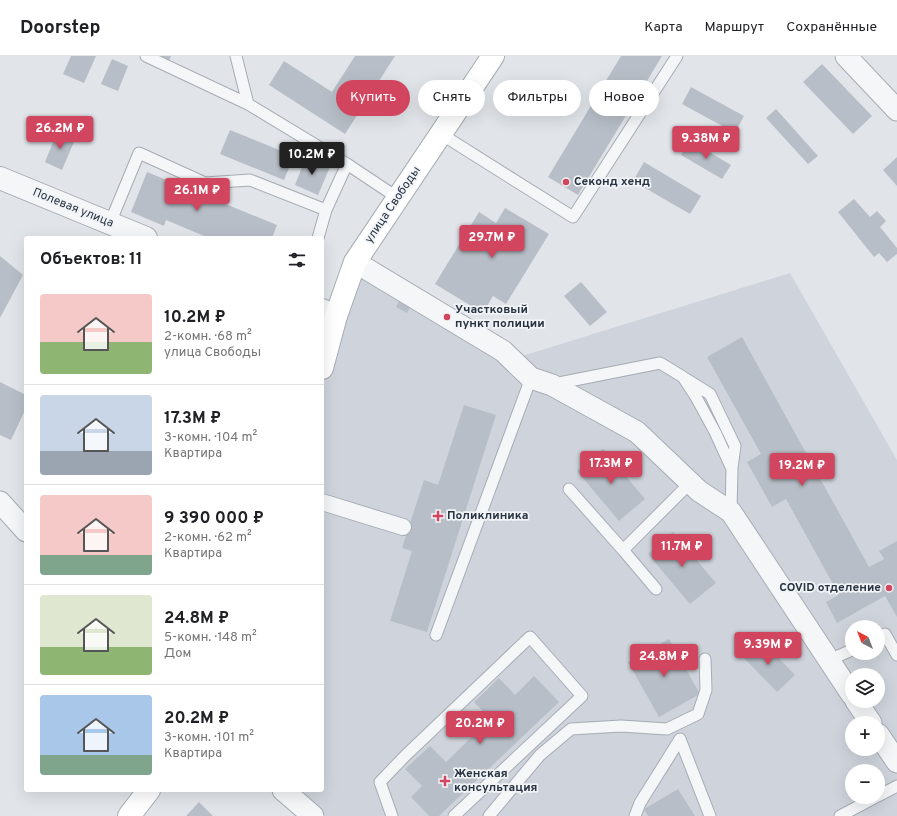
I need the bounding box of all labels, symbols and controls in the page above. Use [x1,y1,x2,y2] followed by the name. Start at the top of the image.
[20,16,100,40] text: Doorstep
[644,19,683,36] text: Карта
[705,19,764,36] text: Маршрут
[786,19,877,36] text: Сохранённые
[336,80,410,116] chip: Купить
[418,80,485,116] chip: Снять
[493,80,581,116] chip: Фильтры
[589,80,659,116] chip: Новое
[23,116,97,150] pin: 26.2M ₽
[35,121,85,137] text: 26.2M ₽
[669,126,743,160] pin: 9.38M ₽
[681,131,731,147] text: 9.38M ₽
[275,142,349,176] pin: 10.2M ₽
[288,147,336,163] text: 10.2M ₽
[361,163,425,247] street label: улица Свободы
[574,174,650,190] place label: Секонд хенд
[561,177,571,187] marker: Секонд хенд
[160,178,234,212] pin: 26.1M ₽
[174,183,220,199] text: 26.1M ₽
[30,184,116,232] street label: Полевая улица
[455,225,529,259] pin: 29.7M ₽
[468,230,516,246] text: 29.7M ₽
[40,249,143,271] text: Объектов: 11
[286,249,308,271] icon: filters
[455,302,545,332] place label: Участковый пункт полиции
[164,307,226,329] text: 10.2M ₽
[72,310,120,358] icon: home
[442,312,452,322] marker: Участковый пункт полиции
[164,329,252,345] text: 2-комн. · 68 m²
[164,345,261,361] text: улица Свободы
[164,408,221,430] text: 17.3M ₽
[72,411,120,459] icon: home
[164,430,257,446] text: 3-комн. · 104 m²
[164,446,222,462] text: Квартира
[574,451,648,485] pin: 17.3M ₽
[765,453,839,487] pin: 19.2M ₽
[589,456,633,472] text: 17.3M ₽
[779,458,825,474] text: 19.2M ₽
[164,508,264,530] text: 9 390 000 ₽
[447,508,528,524] place label: Поликлиника
[432,510,444,522] marker: Поликлиника
[72,511,120,559] icon: home
[164,530,252,546] text: 2-комн. · 62 m²
[645,534,719,568] pin: 11.7M ₽
[661,539,703,555] text: 11.7M ₽
[164,546,222,562] text: Квартира
[779,580,881,596] place label: COVID отделение
[884,583,894,593] marker: COVID отделение
[164,608,229,630] text: 24.8M ₽
[72,611,120,659] icon: home
[845,620,885,660] north arrow
[845,620,885,804] map controls
[164,630,257,646] text: 5-комн. · 148 m²
[731,632,805,666] pin: 9.39M ₽
[743,637,793,653] text: 9.39M ₽
[627,644,701,678] pin: 24.8M ₽
[164,646,191,662] text: Дом
[639,649,689,665] text: 24.8M ₽
[845,668,885,708] button: layers
[164,708,229,730] text: 20.2M ₽
[72,711,120,759] icon: home
[443,711,517,745] pin: 20.2M ₽
[455,716,505,732] text: 20.2M ₽
[845,716,885,756] button: +
[164,730,254,746] text: 3-комн. · 101 m²
[164,746,222,762] text: Квартира
[845,764,885,804] button: −
[454,766,538,796] place label: Женская консультация
[439,775,451,787] marker: Женская консультация

